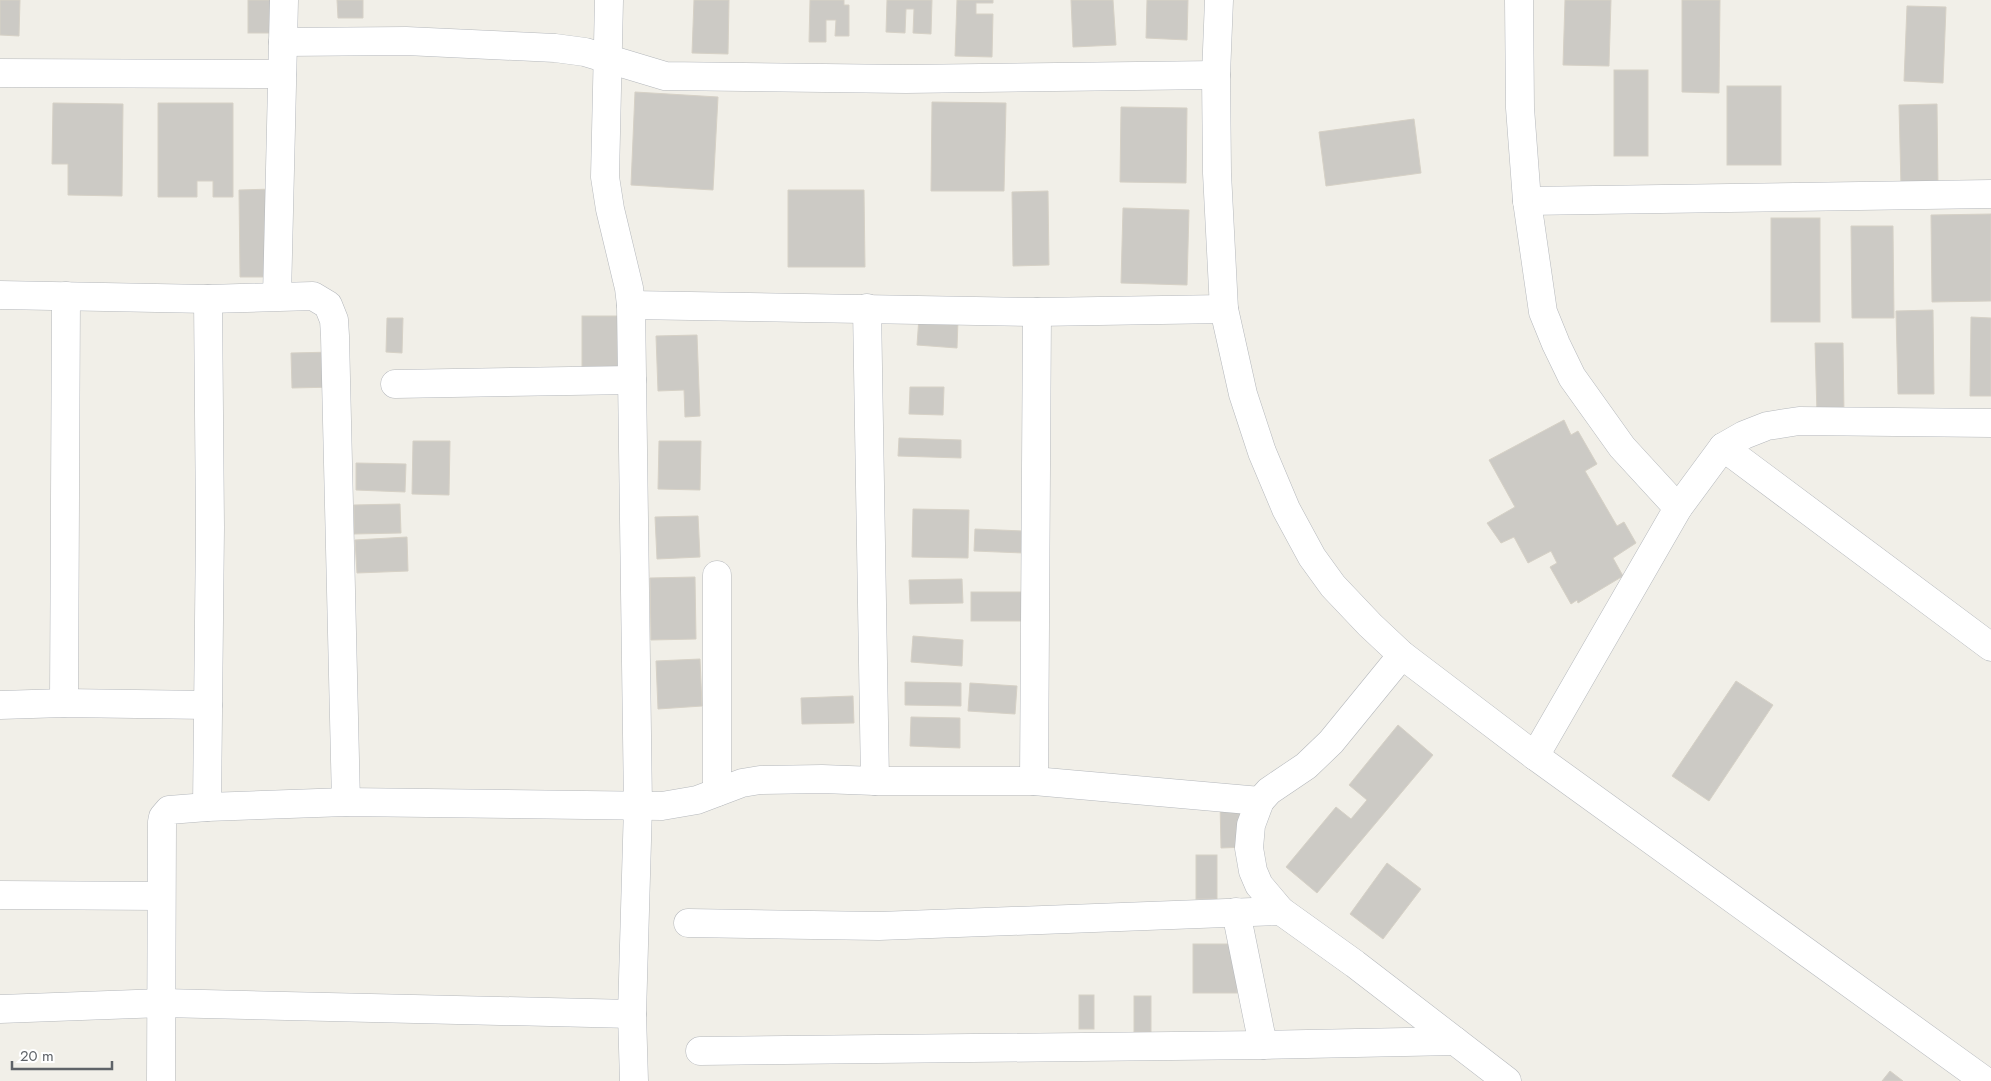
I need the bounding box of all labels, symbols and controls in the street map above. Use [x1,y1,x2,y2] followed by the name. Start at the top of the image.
[12,1038,112,1070] scale bar
[20,1045,54,1067] text: 20 m

